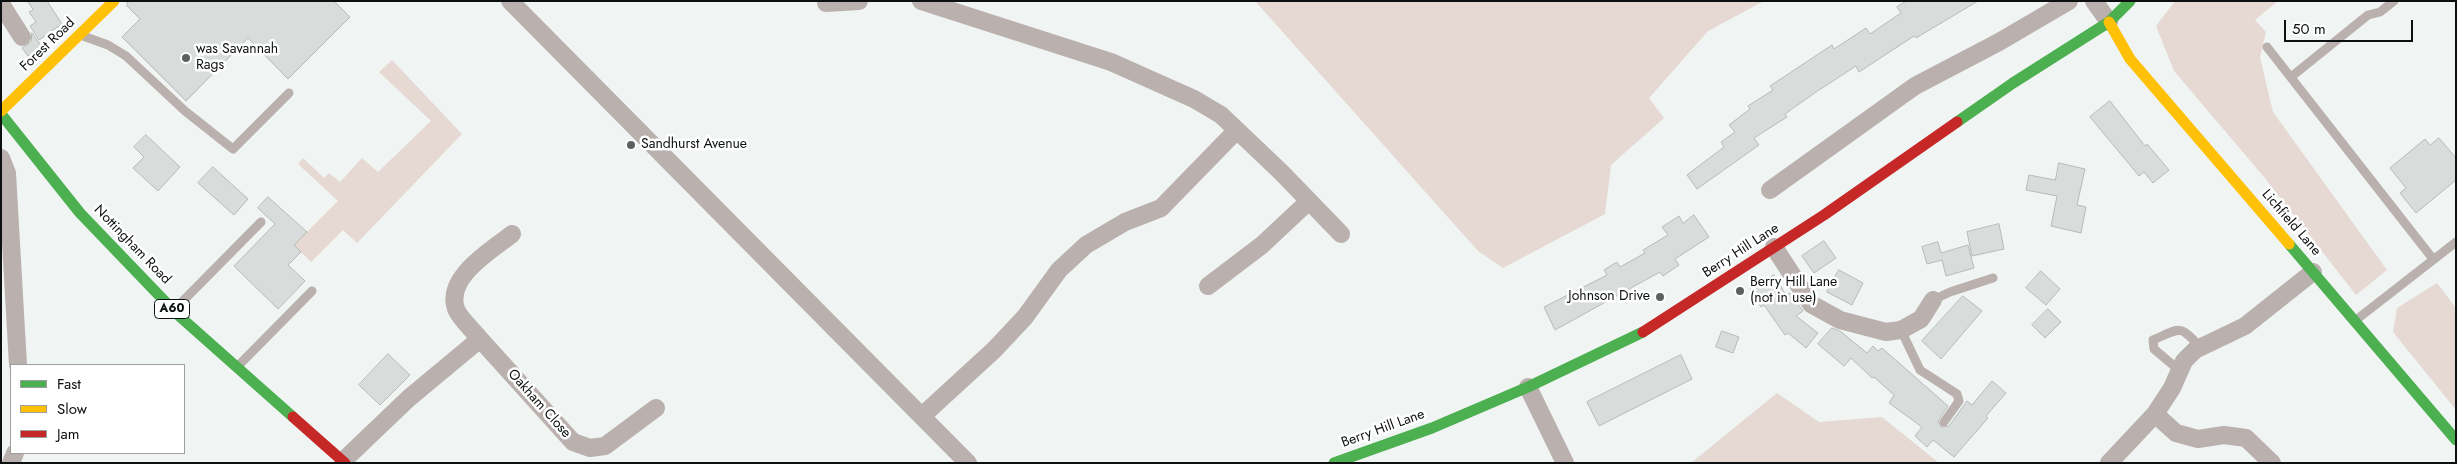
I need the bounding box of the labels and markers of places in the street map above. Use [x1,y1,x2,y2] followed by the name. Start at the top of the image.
[196,42,278,74] place label: was Savannah Rags
[180,52,192,64] marker: was Savannah Rags
[641,137,747,153] place label: Sandhurst Avenue
[625,139,637,151] marker: Sandhurst Avenue
[1750,275,1837,308] place label: Berry Hill Lane (not in use)
[1734,285,1746,297] marker: Berry Hill Lane (not in use)
[1568,289,1650,305] place label: Johnson Drive
[1654,291,1666,303] marker: Johnson Drive

